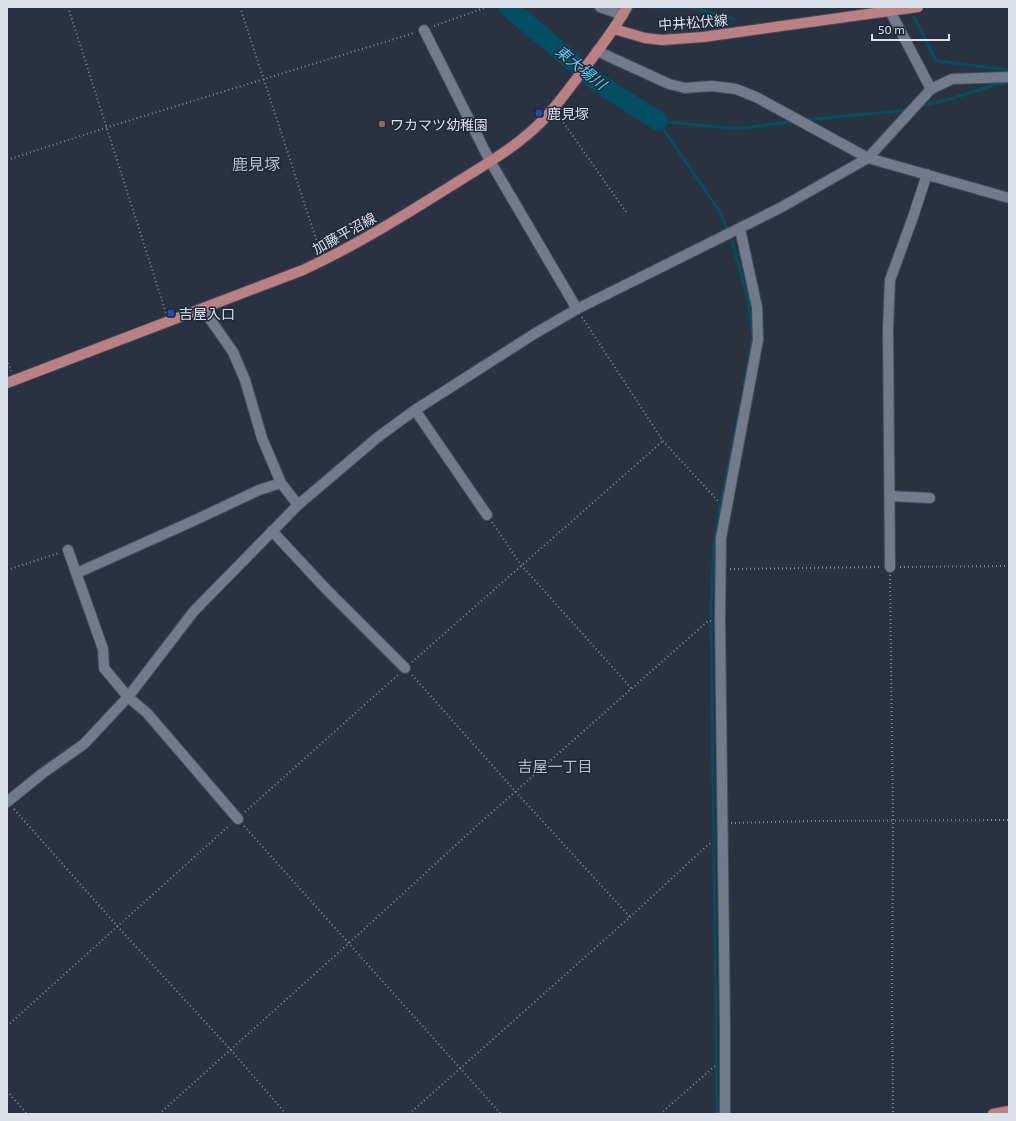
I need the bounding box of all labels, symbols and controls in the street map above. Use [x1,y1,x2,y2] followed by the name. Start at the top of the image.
[657,11,729,33] street label: 中井松伏線
[872,16,949,42] scale bar
[878,22,905,36] text: 50 m
[552,41,612,94] water label: 東大場川
[547,105,589,122] place label: 鹿見塚
[534,108,544,118] marker: 鹿見塚
[390,116,488,133] place label: ワカマツ幼稚園
[377,119,387,129] marker: ワカマツ幼稚園
[232,154,280,173] district label: 鹿見塚
[309,209,379,257] street label: 加藤平沼線
[179,305,235,322] place label: 吉屋入口
[166,308,176,318] marker: 吉屋入口
[517,757,593,775] district label: 吉屋一丁目

